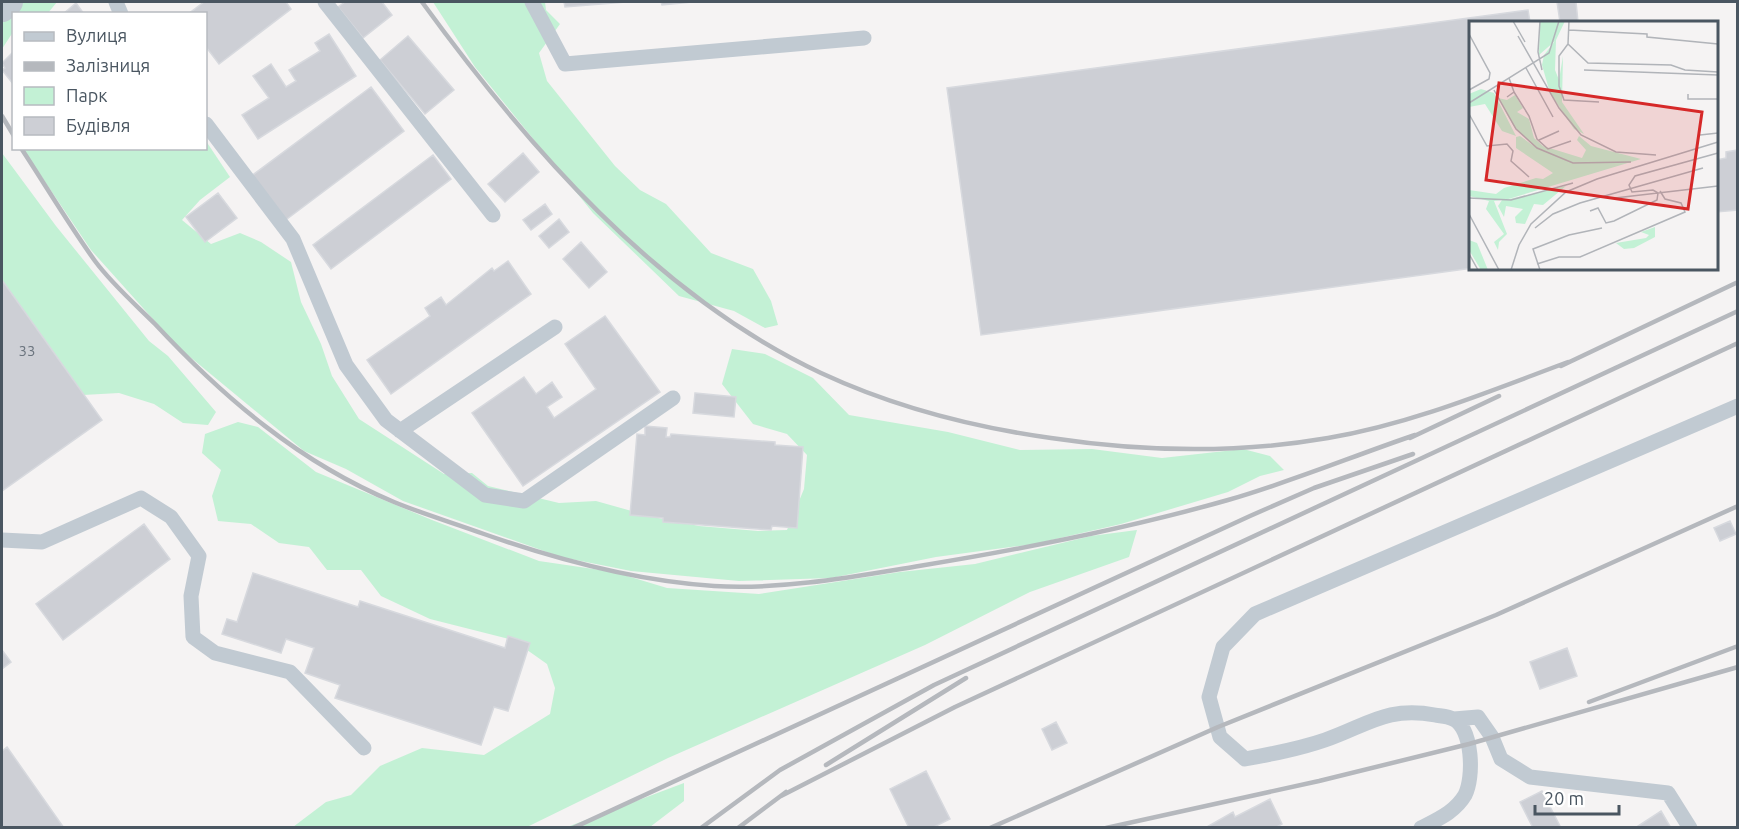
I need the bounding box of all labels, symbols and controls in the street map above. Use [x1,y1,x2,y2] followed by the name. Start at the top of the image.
[12,12,207,150] legend
[1469,21,1718,270] inset map
[66,25,127,45] text: Вулиця
[66,55,150,75] text: Залізниця
[66,85,107,105] text: Парк
[66,115,131,135] text: Будівля
[19,342,35,359] house number: 33
[1535,778,1619,816] scale bar
[1544,788,1584,808] text: 20 m

